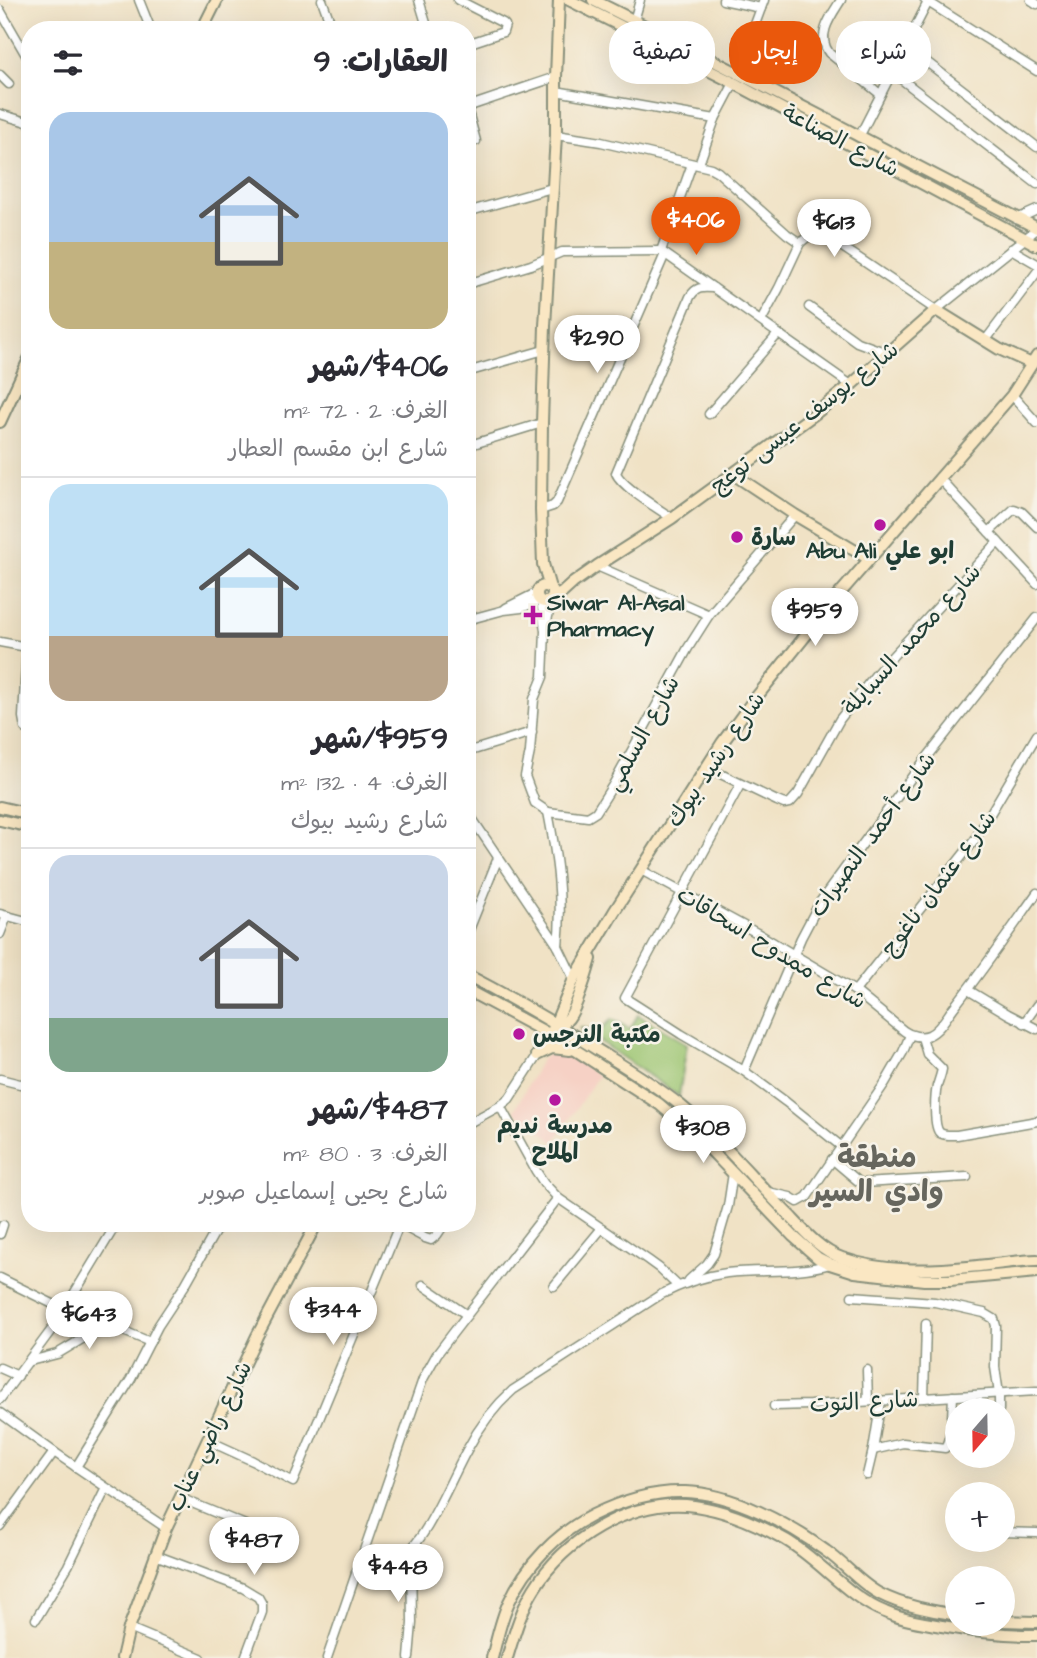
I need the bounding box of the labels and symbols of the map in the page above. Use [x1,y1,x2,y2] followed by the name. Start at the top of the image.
[776,97,905,185] street label: شارع الصناعة
[655,198,737,257] pin: $406
[793,200,875,259] pin: $613
[556,316,638,375] pin: $290
[704,334,906,502] street label: شارع يوسف عيسى توغج
[872,517,888,533] marker: Abu Ali ابو علي
[751,522,796,554] place label: سارة
[729,529,745,545] marker: سارة
[806,535,954,571] place label: Abu Ali ابو علي
[835,557,989,722] street label: شارع محمد السبايلة
[546,587,685,647] place label: Siwar Al-Asal Pharmacy
[774,588,856,648] pin: $959
[525,607,541,623] marker: Siwar Al-Asal Pharmacy
[598,670,691,799] street label: شارع السلمي
[659,685,773,834] street label: شارع رشيد بيوك
[802,745,944,924] street label: شارع أحمد النصيرات
[873,804,1004,963] street label: شارع عثمان ناغوج
[671,878,872,1017] street label: شارع ممدوح اسحاقات
[533,1019,661,1051] place label: مكتبة النرجس
[511,1026,527,1042] marker: مكتبة النرجس
[547,1092,563,1108] marker: مدرسة نديم الملاح
[662,1106,744,1165] pin: $308
[497,1110,613,1168] place label: مدرسة نديم الملاح
[807,1137,944,1213] district label: منطقة وادي السير
[292,1288,374,1347] pin: $344
[48,1292,130,1351] pin: $643
[160,1356,264,1519] street label: شارع راضي عناب
[809,1383,919,1421] street label: شارع التوت
[945,1398,1015,1468] north arrow
[213,1518,295,1577] pin: $487
[357,1544,439,1604] pin: $448

